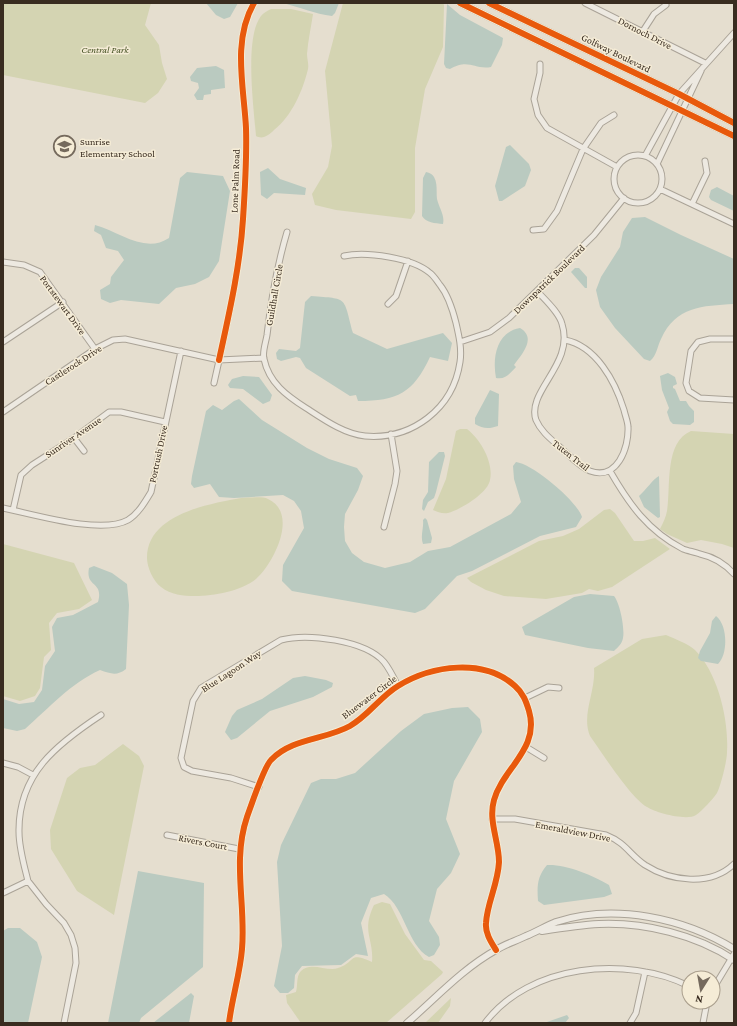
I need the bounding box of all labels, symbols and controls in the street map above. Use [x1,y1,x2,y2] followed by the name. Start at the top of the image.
[616,15,674,51] street label: Dornoch Drive
[580,31,653,75] street label: Golfway Boulevard
[81,44,129,55] park label: Central Park
[52,134,78,160] school or university icon: Sunrise Elementary School
[80,136,155,159] place label: Sunrise Elementary School
[228,148,242,213] street label: Lone Palm Road
[511,242,588,316] street label: Downpatrick Boulevard
[263,263,285,327] street label: Guildhall Circle
[38,273,89,337] street label: Portstewart Drive
[43,342,104,387] street label: Castlerock Drive
[43,414,104,460] street label: Sunriver Avenue
[147,424,170,484] street label: Portrush Drive
[550,437,592,473] street label: Tuten Trail
[199,647,263,694] street label: Blue Lagoon Way
[339,672,399,721] street label: Bluewater Circle
[534,818,612,844] street label: Emeraldview Drive
[178,832,229,852] street label: Rivers Court
[681,970,721,1010] north arrow
[694,993,704,1006] text: N

